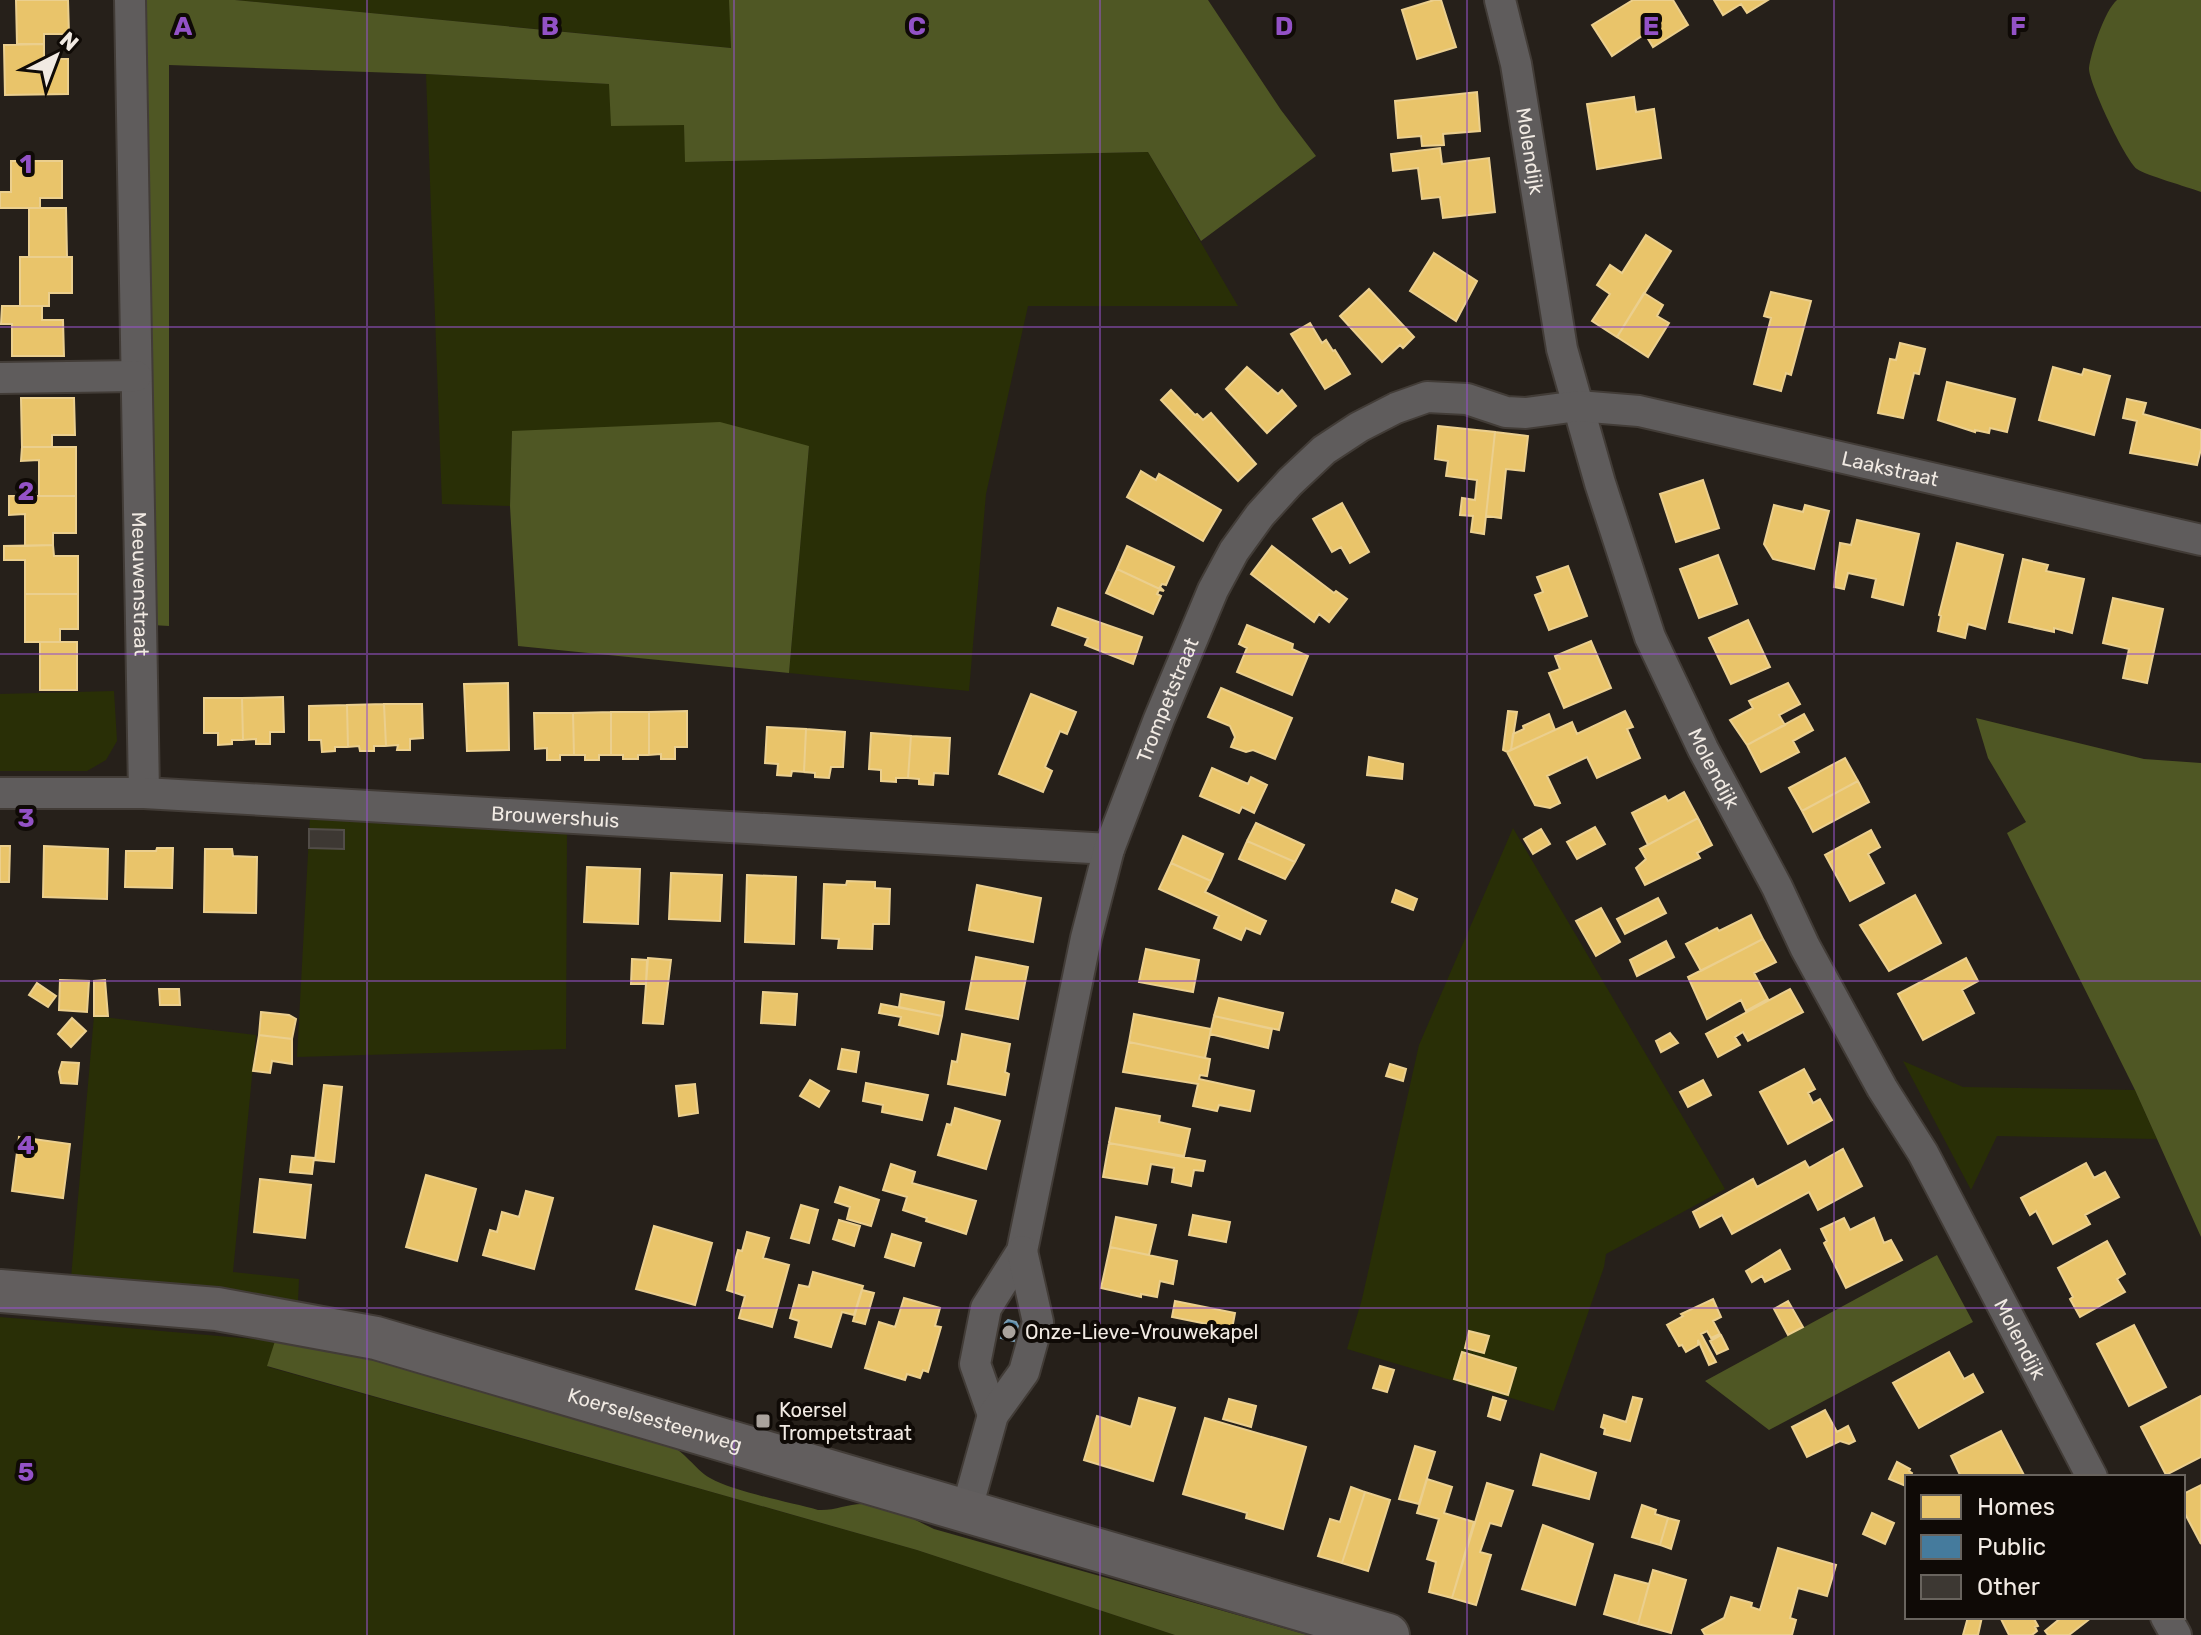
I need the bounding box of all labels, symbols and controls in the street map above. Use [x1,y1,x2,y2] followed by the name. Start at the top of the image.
[174,11,193,42] text: A
[541,11,559,42] text: B
[908,11,926,42] text: C
[1275,11,1293,42] text: D
[1643,11,1659,42] text: E
[2010,11,2026,42] text: F
[16,16,96,96] north arrow
[54,26,84,57] text: N
[1511,106,1549,197] street label: Molendijk
[20,149,32,180] text: 1
[1839,446,1941,491] street label: Laakstraat
[18,476,34,507] text: 2
[127,511,154,657] street label: Meeuwenstraat
[1131,634,1204,766] street label: Trompetstraat
[1683,724,1745,814] street label: Molendijk
[491,801,620,833] street label: Brouwershuis
[17,803,35,834] text: 3
[17,1130,35,1161] text: 4
[1989,1295,2051,1384] street label: Molendijk
[1025,1320,1258,1344] place label: Onze-Lieve-Vrouwekapel
[1000,1323,1018,1341] marker: Onze-Lieve-Vrouwekapel
[565,1383,745,1457] street label: Koerselsesteenweg
[779,1398,912,1445] place label: Koersel Trompetstraat
[754,1412,772,1430] marker: Koersel Trompetstraat
[18,1457,34,1488] text: 5
[1905,1475,2185,1619] legend
[1977,1493,2055,1521] text: Homes
[1977,1533,2046,1561] text: Public
[1977,1573,2040,1601] text: Other

